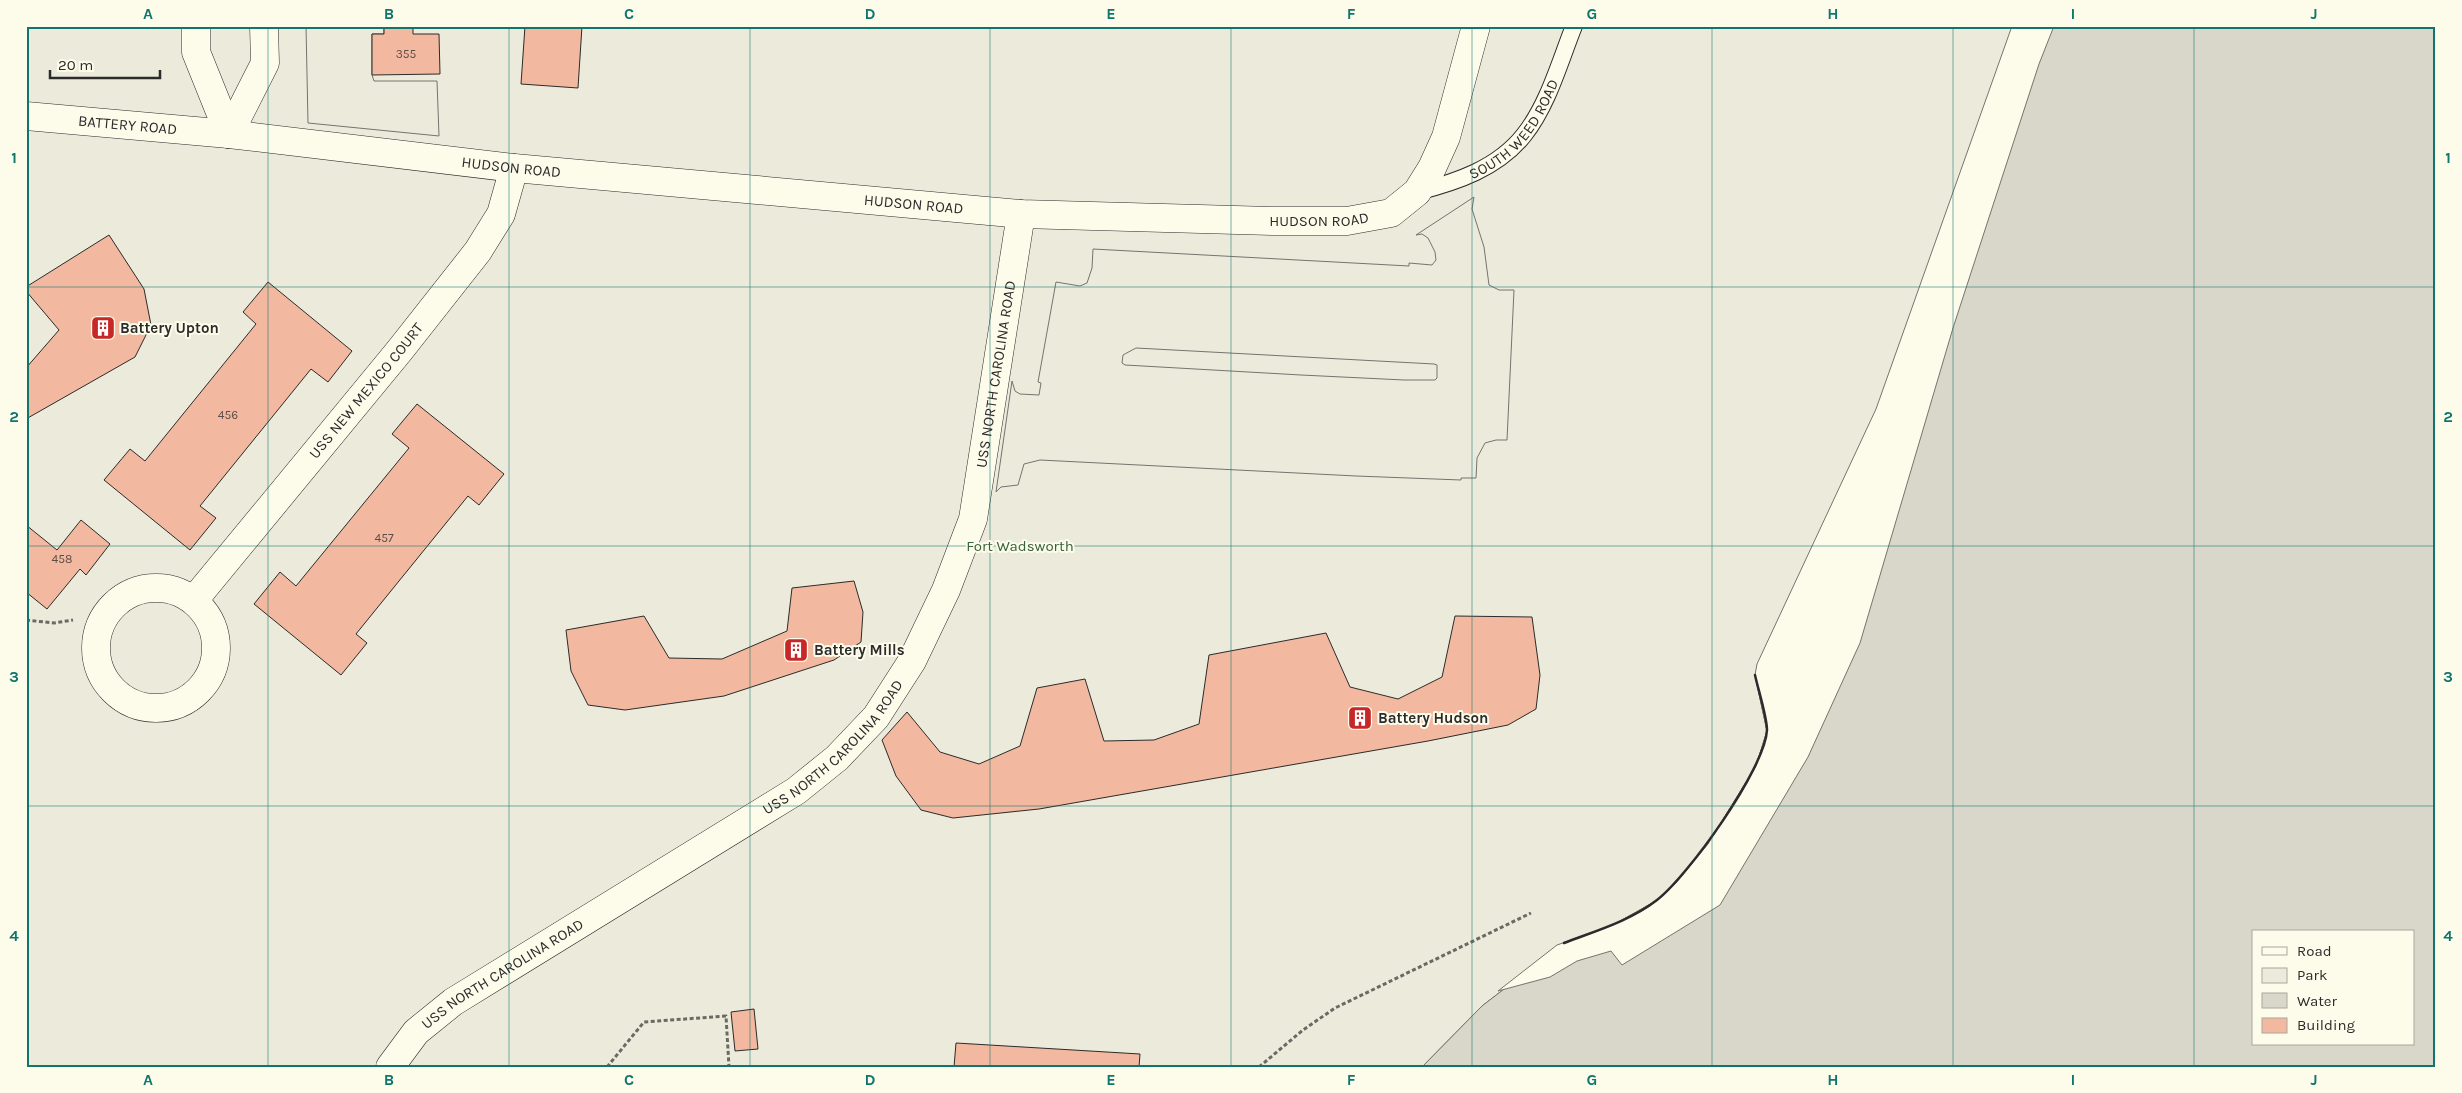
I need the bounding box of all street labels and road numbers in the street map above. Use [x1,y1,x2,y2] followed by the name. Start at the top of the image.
[1466,76,1562,183] street label: SOUTH WEED ROAD
[77,112,178,138] street label: BATTERY ROAD
[461,153,562,181] street label: HUDSON ROAD
[863,191,964,218] street label: HUDSON ROAD
[1269,208,1370,230] street label: HUDSON ROAD
[972,279,1019,469] street label: USS NORTH CAROLINA ROAD
[305,319,427,462] street label: USS NEW MEXICO COURT
[759,676,907,818] street label: USS NORTH CAROLINA ROAD
[418,915,587,1033] street label: USS NORTH CAROLINA ROAD

